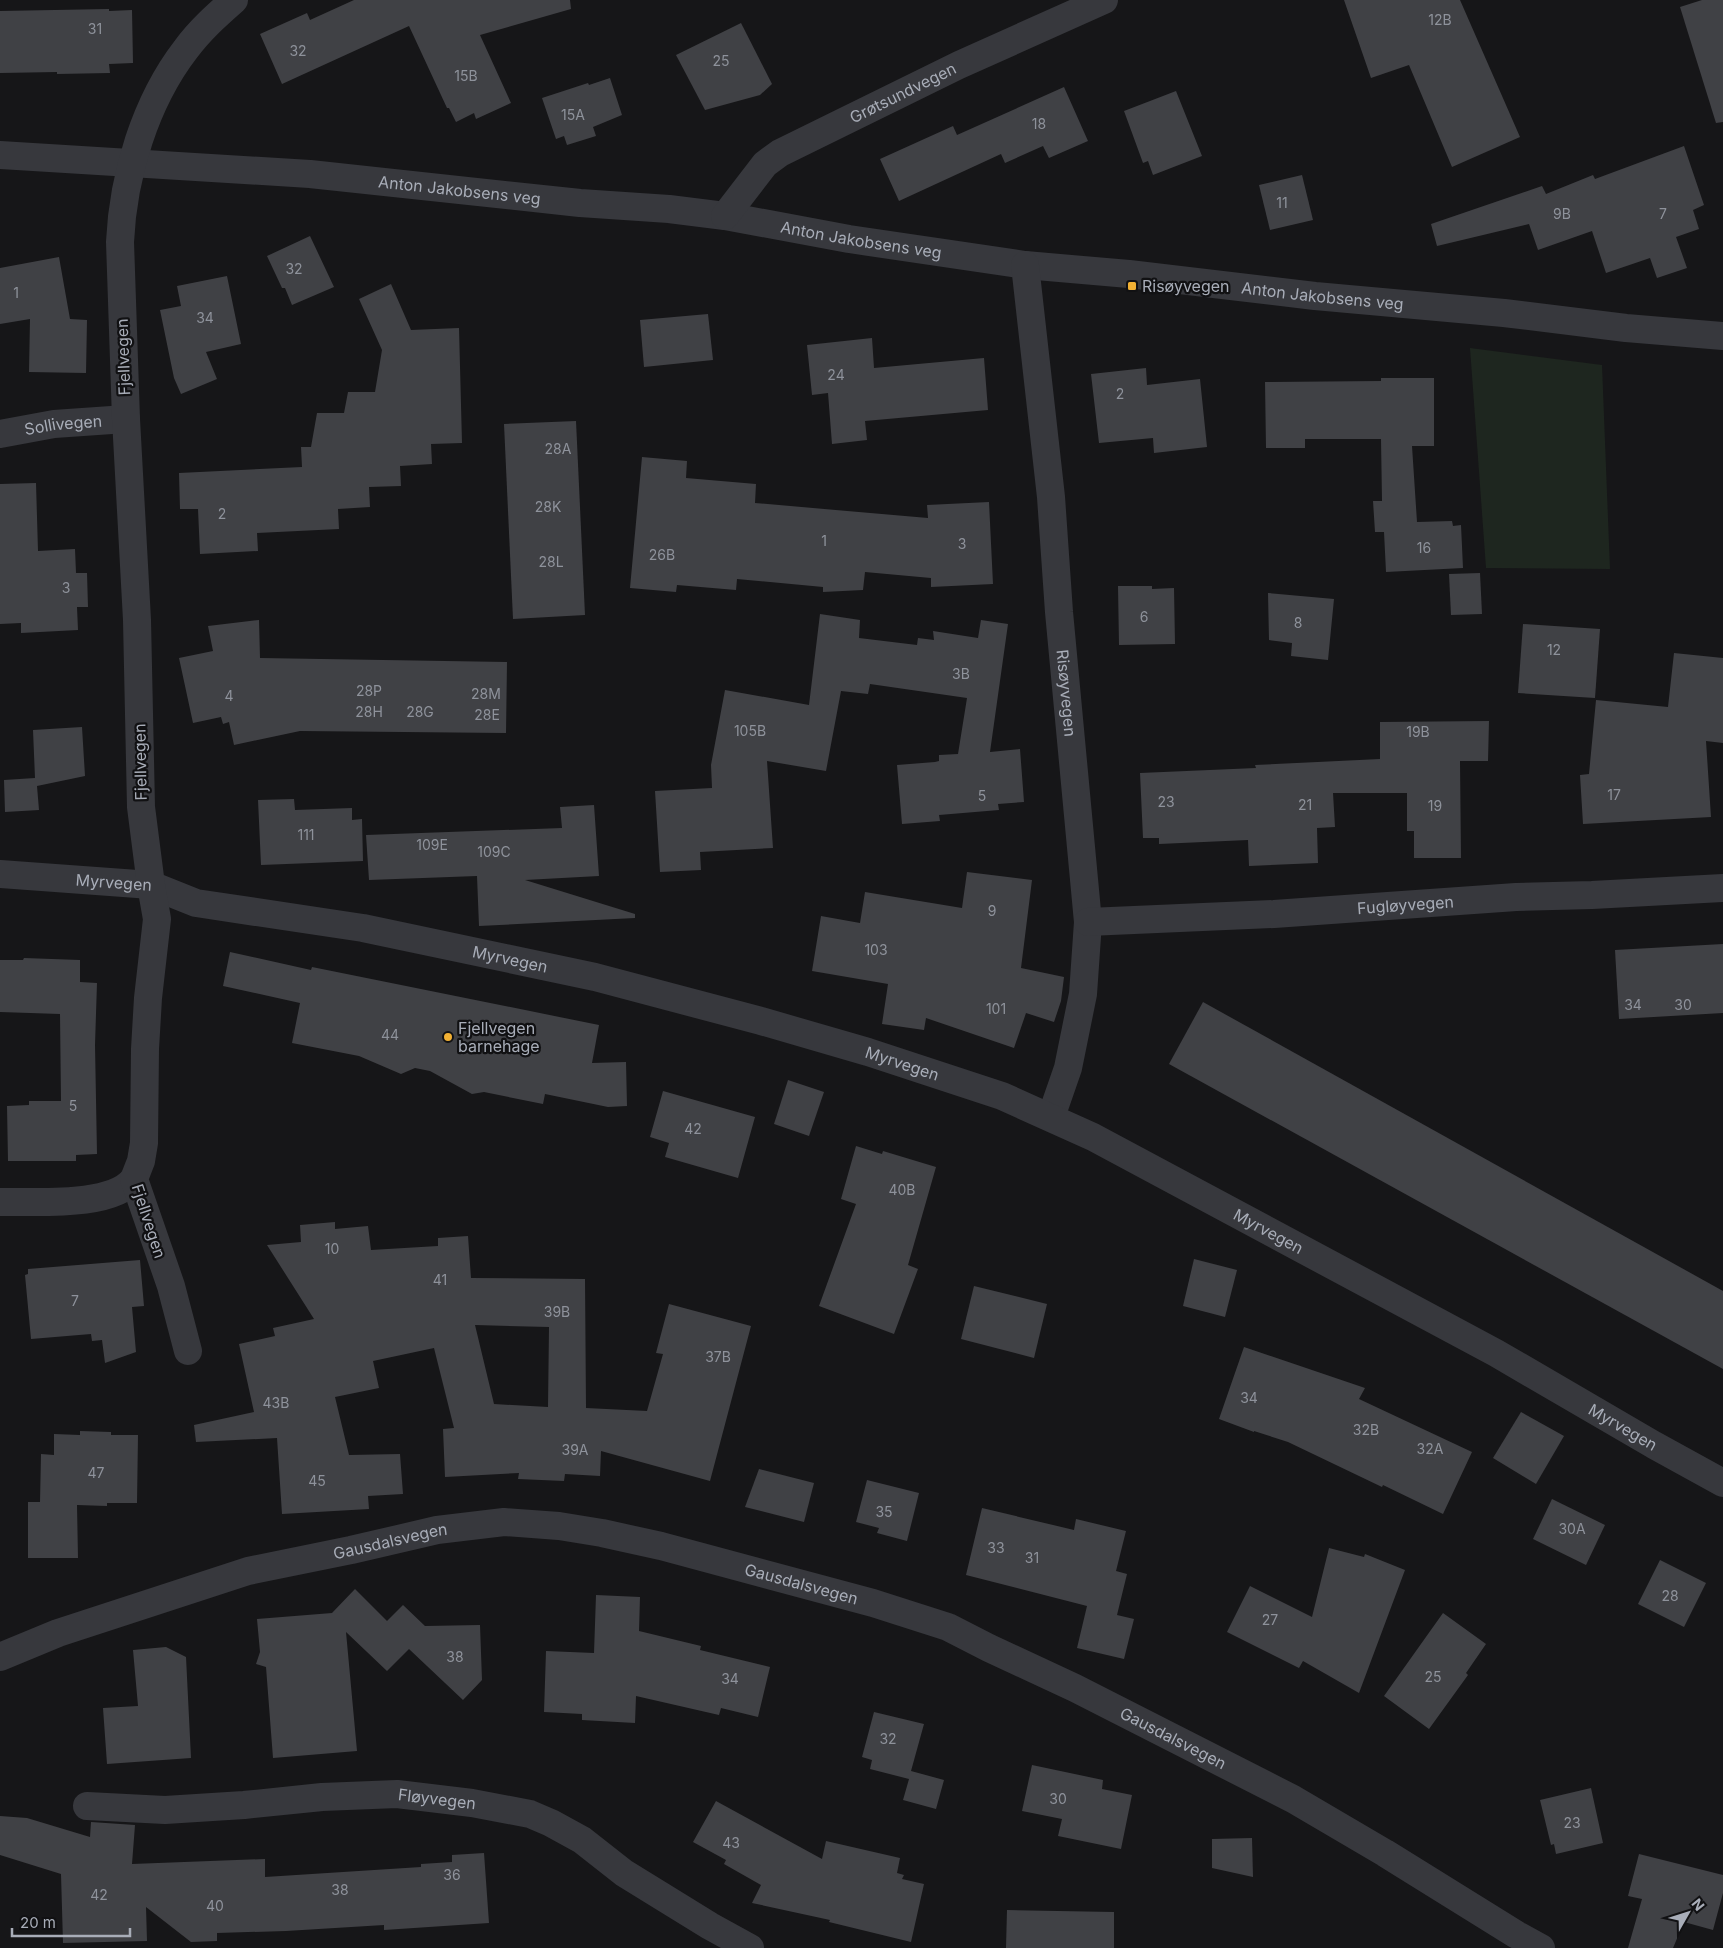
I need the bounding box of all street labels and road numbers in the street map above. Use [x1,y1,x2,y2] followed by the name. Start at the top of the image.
[846,58,959,127] street label: Grøtsundvegen
[377,171,542,209] street label: Anton Jakobsens veg
[779,217,943,263] street label: Anton Jakobsens veg
[1240,277,1405,314] street label: Anton Jakobsens veg
[112,318,134,396] street label: Fjellvegen
[23,411,103,439] street label: Sollivegen
[1053,648,1081,737] street label: Risøyvegen
[129,723,151,801] street label: Fjellvegen
[75,870,153,895] street label: Myrvegen
[1356,891,1455,918] street label: Fugløyvegen
[471,941,549,977] street label: Myrvegen
[863,1042,942,1085] street label: Myrvegen
[128,1181,170,1261] street label: Fjellvegen
[1230,1204,1307,1258] street label: Myrvegen
[1585,1399,1661,1455] street label: Myrvegen
[331,1519,448,1563] street label: Gausdalsvegen
[742,1559,860,1609] street label: Gausdalsvegen
[1117,1703,1230,1773] street label: Gausdalsvegen
[397,1784,477,1813] street label: Fløyvegen

